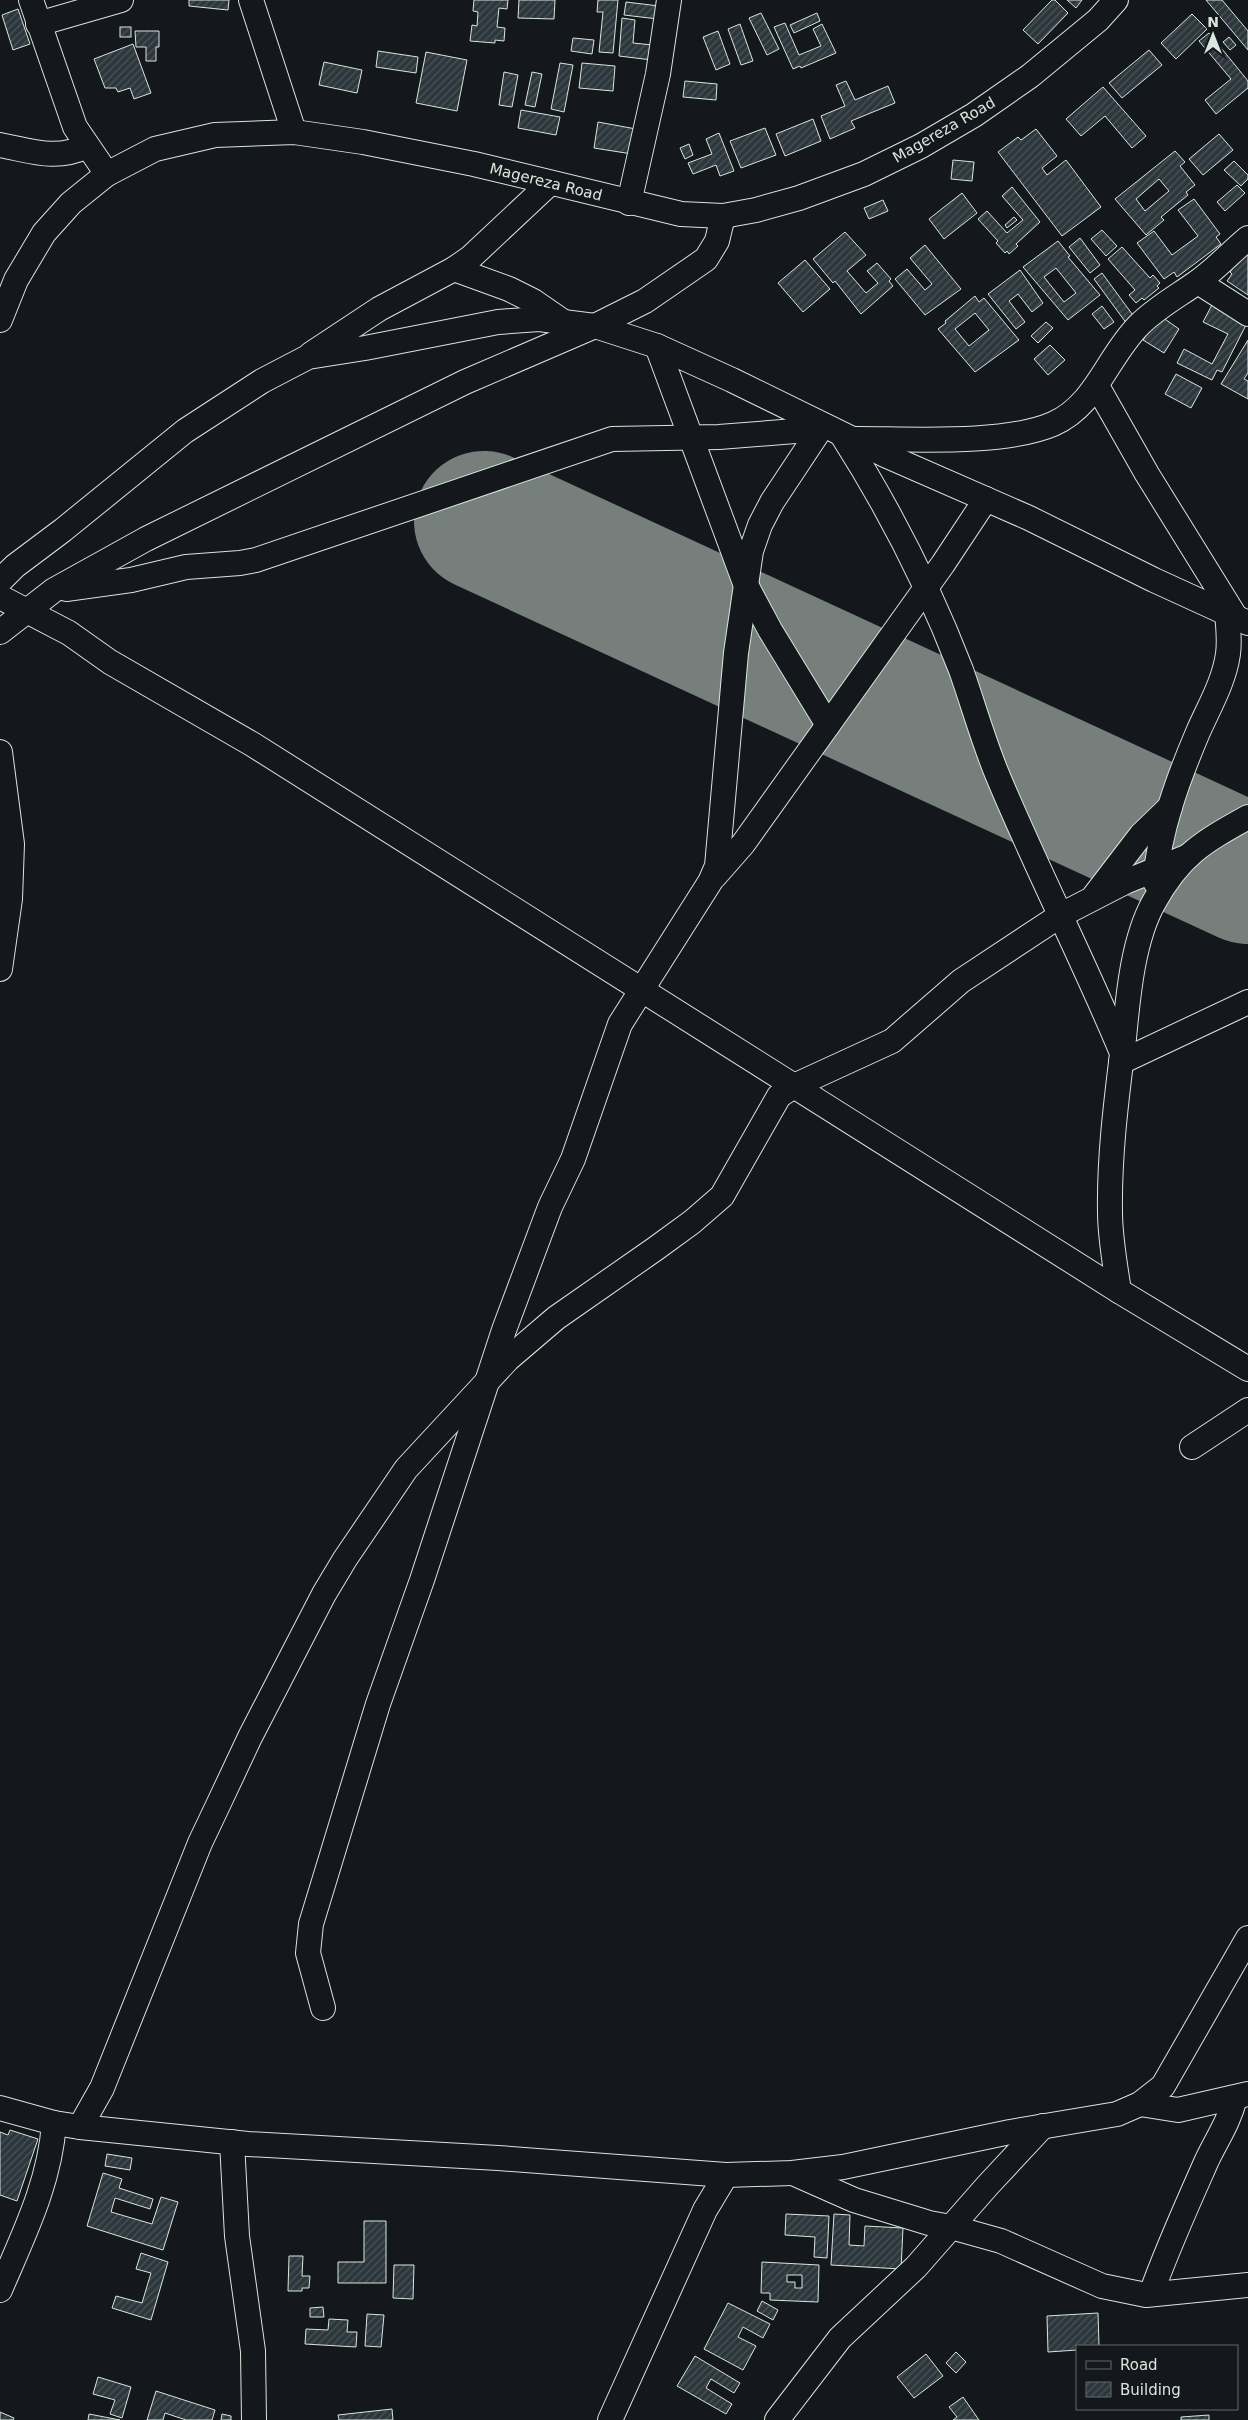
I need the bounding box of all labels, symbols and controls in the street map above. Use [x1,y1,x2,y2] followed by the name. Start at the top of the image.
[1188,10,1238,60] north arrow
[1207,14,1219,30] text: N
[890,93,998,167] street label: Magereza Road
[488,159,604,205] street label: Magereza Road
[1076,2345,1238,2410] legend
[1120,2356,1158,2374] text: Road
[1120,2381,1181,2399] text: Building

